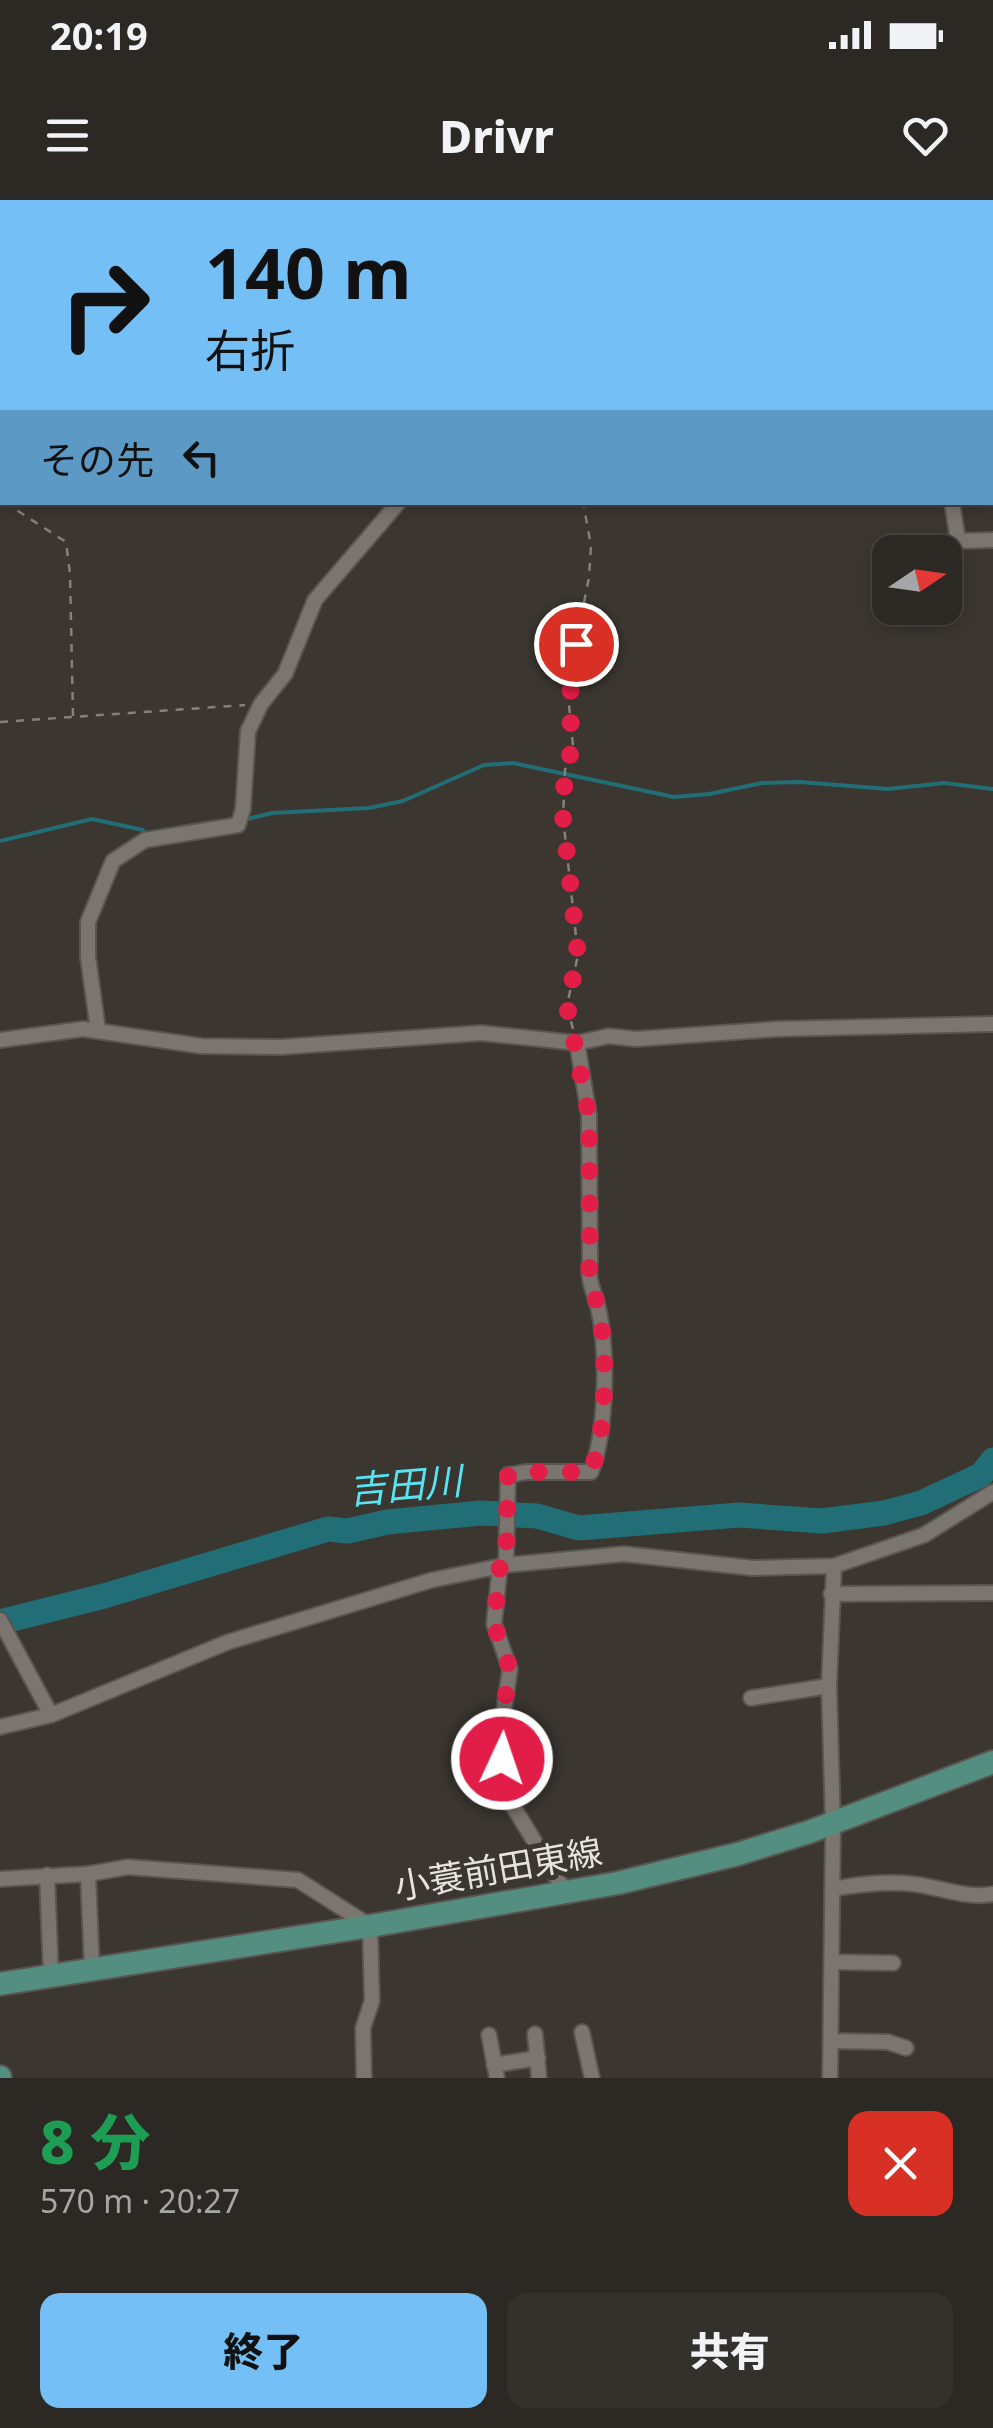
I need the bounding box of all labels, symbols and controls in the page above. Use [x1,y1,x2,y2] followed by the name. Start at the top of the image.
[50,9,148,61] text: 20:19
[439,105,554,166] text: Drivr
[40,108,95,163] icon: menu
[898,108,953,163] icon: heart
[205,224,412,320] text: 140 m
[40,240,170,370] icon: right
[205,319,295,380] text: 右折
[174,430,229,485] icon: left
[40,433,154,485] text: その先
[872,535,962,625] north arrow
[872,535,962,625] map controls
[534,602,619,687] pin
[549,617,604,672] icon: arrive
[346,1453,468,1515] water label: 吉田川
[450,1707,554,1811] position arrow
[391,1827,605,1909] street label: 小蓑前田東線
[40,2100,150,2182] text: 8 分
[848,2111,953,2216] button: close
[40,2179,240,2222] text: 570 m · 20:27
[40,2293,487,2408] button: 終了
[507,2293,953,2408] button: 共有

